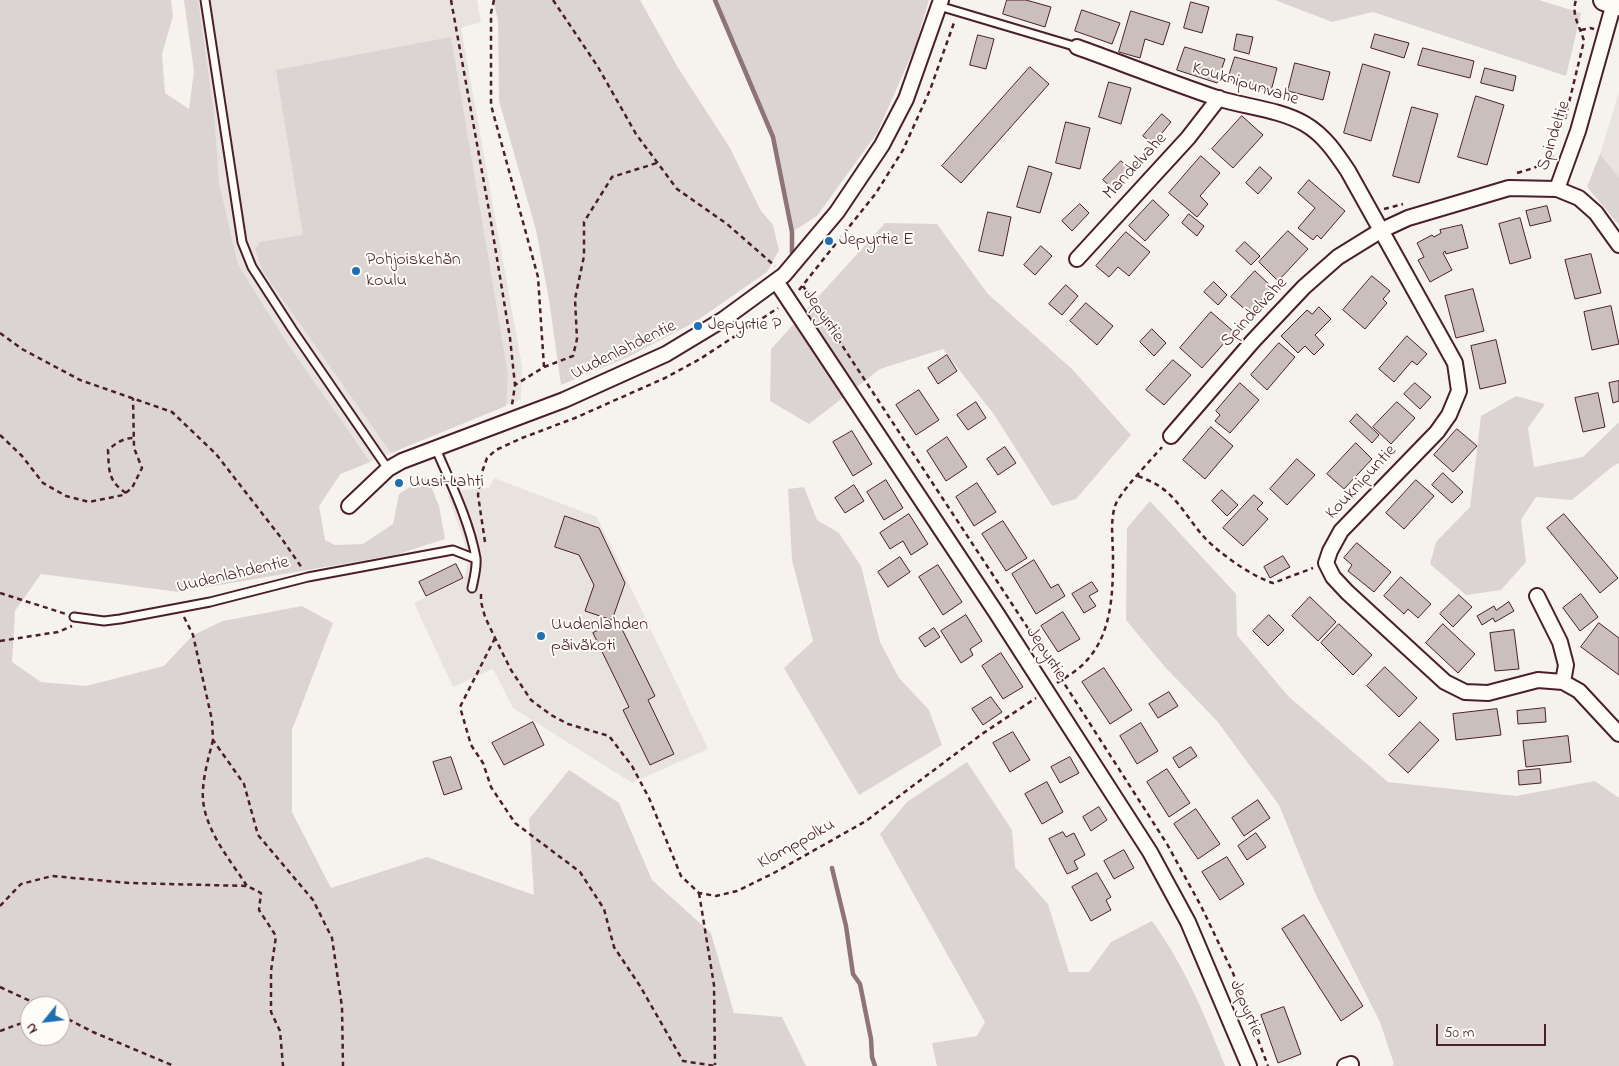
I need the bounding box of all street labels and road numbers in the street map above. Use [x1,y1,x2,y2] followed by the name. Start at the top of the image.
[1189,59,1301,111] street label: Kouknipunvahe
[1534,98,1576,174] street label: Spindeltie
[1099,129,1173,205] street label: Mandelvahe
[1217,273,1293,353] street label: Spindelvahe
[796,285,848,347] street label: Jepyrtie
[568,316,680,386] street label: Uudenlahdentie
[1322,441,1402,525] street label: Kouknipuntie
[175,553,291,599] street label: Uudenlahdentie
[1020,623,1070,685] street label: Jepyrtie
[755,815,839,875] street label: Klomppolku
[1223,977,1267,1041] street label: Jepyrtie

